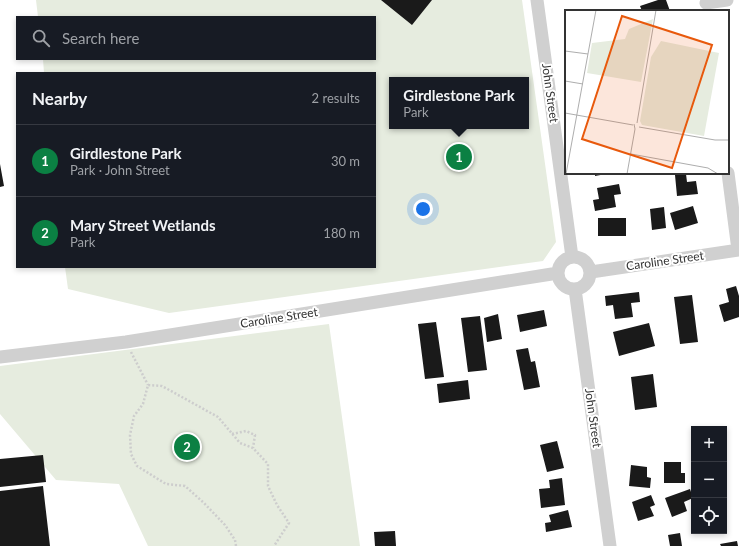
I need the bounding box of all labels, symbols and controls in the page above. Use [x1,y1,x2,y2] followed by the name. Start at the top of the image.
[565,10,729,174] inset map
[16,16,376,60] search box
[30,27,52,49] icon: search
[62,29,139,47] text: Search here
[539,62,562,124] street label: John Street
[389,77,529,129] popup
[403,86,515,104] text: Girdlestone Park
[32,88,87,109] text: Nearby
[312,90,360,106] text: 2 results
[403,104,429,120] text: Park
[446,142,472,172] pin: 1
[70,144,181,162] text: Girdlestone Park
[41,153,49,169] text: 1
[331,153,360,169] text: 30 m
[70,162,170,178] text: Park · John Street
[413,199,433,219] your location
[70,216,216,234] text: Mary Street Wetlands
[41,225,49,241] text: 2
[323,225,360,241] text: 180 m
[70,234,95,250] text: Park
[625,248,705,273] street label: Caroline Street
[239,304,319,331] street label: Caroline Street
[582,387,605,449] street label: John Street
[691,426,727,534] map controls
[691,426,727,462] button: +
[174,432,200,462] pin: 2
[691,462,727,498] button: −
[691,498,727,534] button: locate

